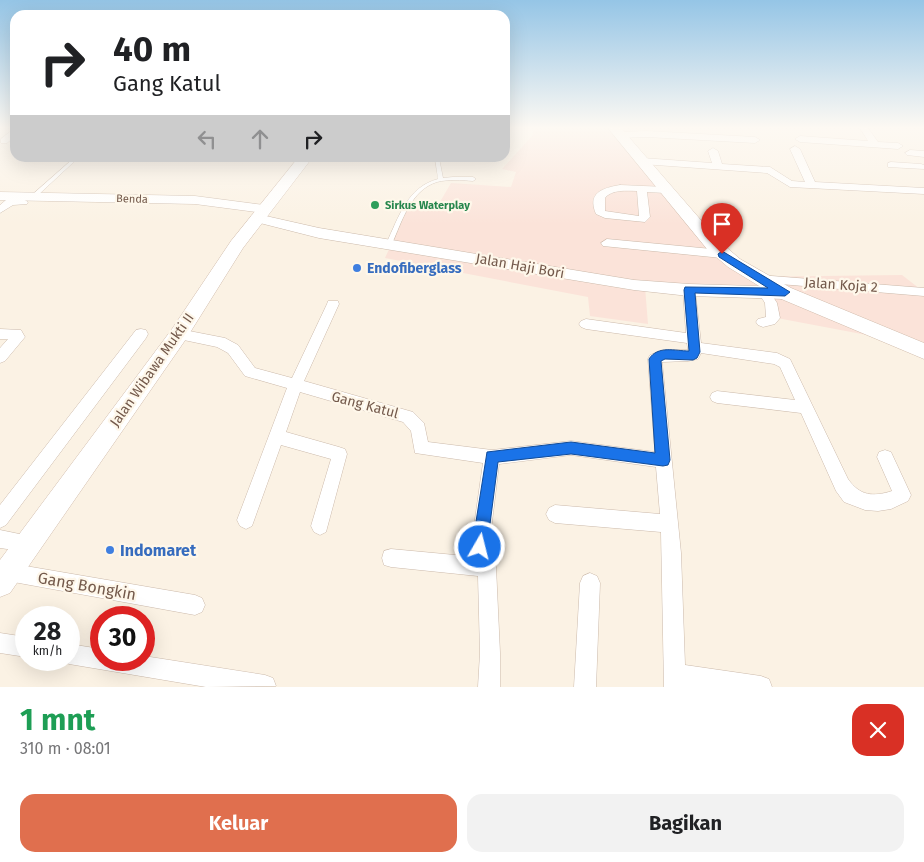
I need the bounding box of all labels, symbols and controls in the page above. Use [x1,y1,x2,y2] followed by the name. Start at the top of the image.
[113,28,191,70] text: 40 m
[30,30,95,95] icon: right
[113,70,221,97] text: Gang Katul
[193,125,221,153] icon: left
[246,125,274,153] icon: ahead
[299,125,327,153] icon: right
[116,192,148,206] street label: Benda
[369,199,381,211] marker: Sirkus Waterplay
[385,199,470,212] place label: Sirkus Waterplay
[701,203,743,254] pin
[708,210,736,238] icon: arrive
[474,250,566,282] street label: Jalan Haji Bori
[367,260,462,277] place label: Endofiberglass
[351,262,363,274] marker: Endofiberglass
[804,274,878,296] street label: Jalan Koja 2
[106,310,198,430] street label: Jalan Wibawa Mukti II
[330,388,400,422] street label: Gang Katul
[453,520,505,572] position arrow
[120,541,197,560] place label: Indomaret
[104,544,116,556] marker: Indomaret
[36,568,138,604] street label: Gang Bongkin
[90,606,155,671] speed limit sign: 30
[34,617,61,647] text: 28
[33,644,62,658] text: km/h
[20,702,95,738] text: 1 mnt
[852,704,904,756] button: close
[20,739,111,758] text: 310 m · 08:01
[20,794,457,852] button: Keluar
[467,794,904,852] button: Bagikan

